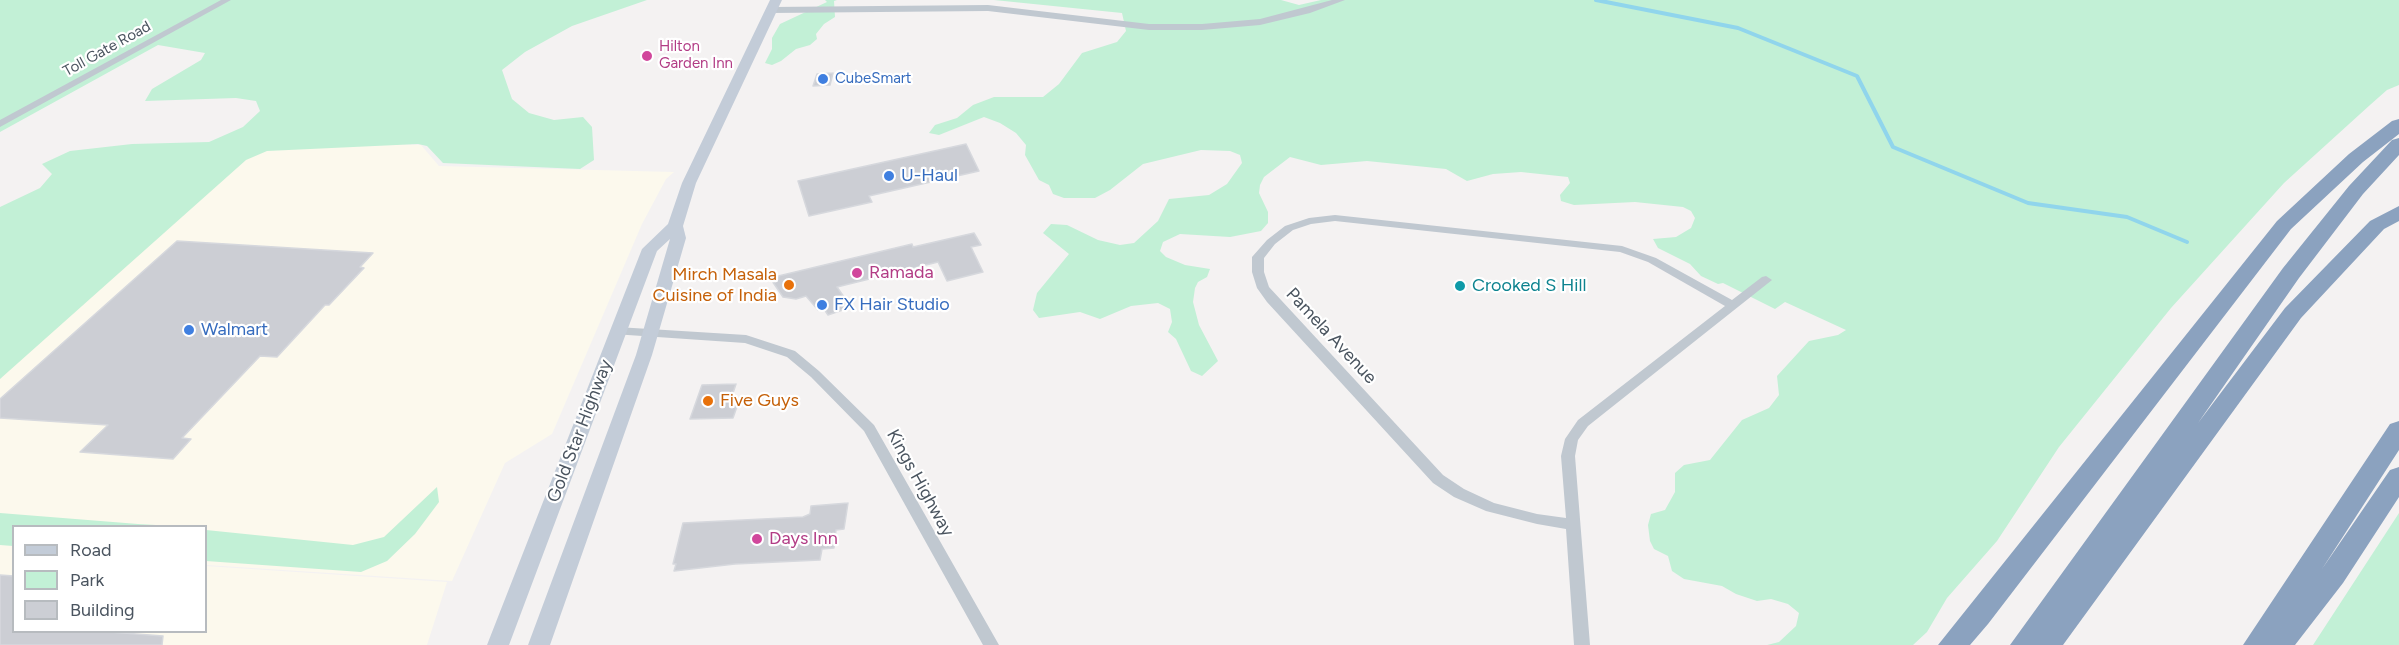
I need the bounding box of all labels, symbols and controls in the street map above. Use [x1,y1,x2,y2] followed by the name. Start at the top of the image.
[60,18,154,80] street label: Toll Gate Road
[659,38,733,73] place label: Hilton Garden Inn
[640,49,654,63] marker: Hilton Garden Inn
[835,70,912,88] place label: CubeSmart
[816,72,830,86] marker: CubeSmart
[901,165,958,187] place label: U-Haul
[882,169,896,183] marker: U-Haul
[869,262,934,284] place label: Ramada
[653,264,777,306] place label: Mirch Masala Cuisine of India
[850,266,864,280] marker: Ramada
[1472,275,1586,297] place label: Crooked S Hill
[782,278,796,292] marker: Mirch Masala Cuisine of India
[1453,279,1467,293] marker: Crooked S Hill
[1281,284,1381,388] street label: Pamela Avenue
[834,294,950,316] place label: FX Hair Studio
[815,298,829,312] marker: FX Hair Studio
[201,319,268,341] place label: Walmart
[182,323,196,337] marker: Walmart
[543,357,617,505] street label: Gold Star Highway
[720,390,799,412] place label: Five Guys
[701,394,715,408] marker: Five Guys
[882,426,958,540] street label: Kings Highway
[12,525,207,633] legend
[769,528,838,550] place label: Days Inn
[750,532,764,546] marker: Days Inn
[70,539,111,561] text: Road
[70,569,104,591] text: Park
[70,599,135,621] text: Building

